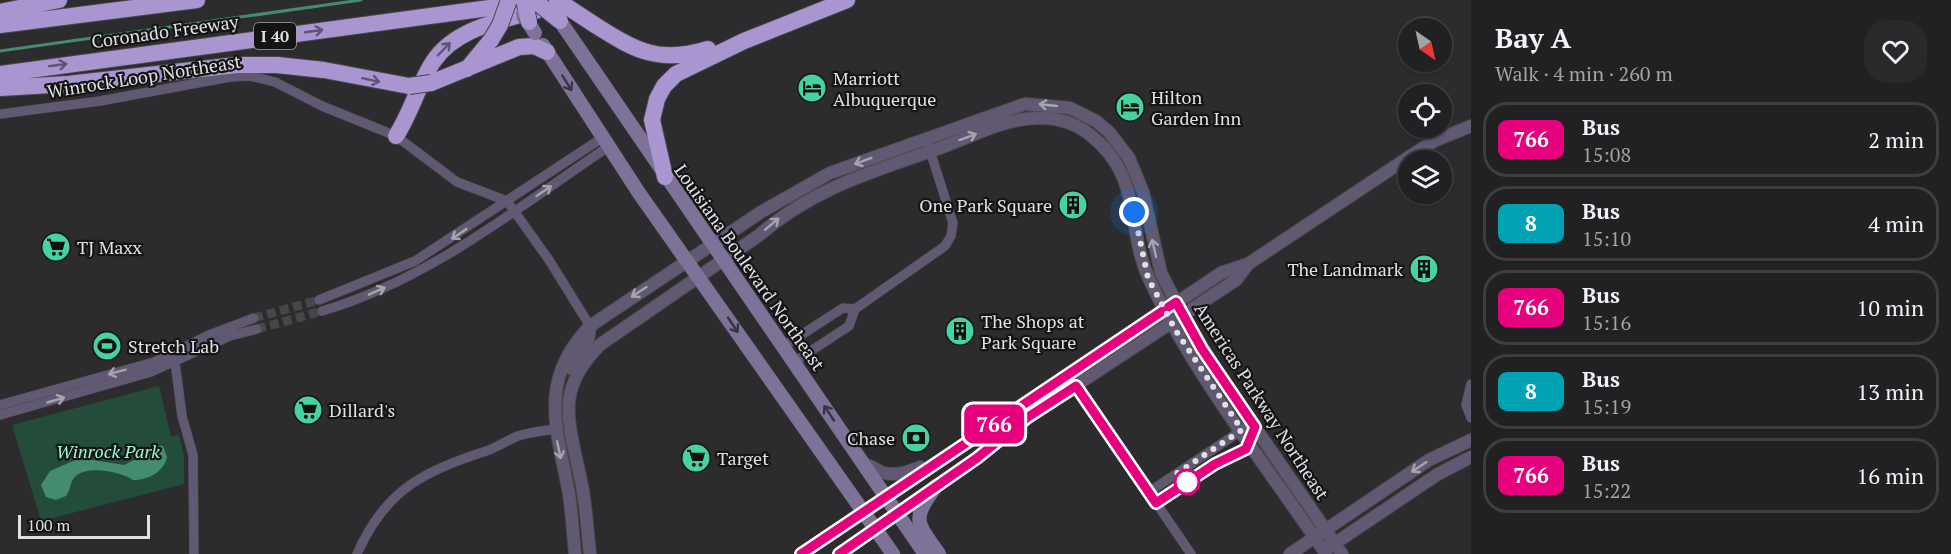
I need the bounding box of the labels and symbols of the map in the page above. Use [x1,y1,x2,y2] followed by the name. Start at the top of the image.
[90,9,241,53] street label: Coronado Freeway
[1398,18,1452,72] north arrow
[254,23,296,49] road number: I 40
[303,25,323,36] one-way arrow
[437,42,451,57] one-way arrow
[45,49,243,103] street label: Winrock Loop Northeast
[47,60,67,71] one-way arrow
[833,66,936,111] place label: Marriott Albuquerque
[796,72,828,104] hotel icon: Marriott Albuquerque
[560,74,573,91] one-way arrow
[361,75,380,86] one-way arrow
[1151,85,1242,130] place label: Hilton Garden Inn
[1114,91,1146,123] hotel icon: Hilton Garden Inn
[1039,99,1059,110] one-way arrow
[958,131,977,142] one-way arrow
[854,156,873,167] one-way arrow
[669,159,831,375] street label: Louisiana Boulevard Northeast
[535,185,551,197] one-way arrow
[1057,189,1089,221] building icon: One Park Square
[919,193,1052,217] place label: One Park Square
[1119,197,1149,227] your location
[764,217,779,231] one-way arrow
[451,228,468,240] one-way arrow
[40,231,72,263] supermarket icon: TJ Maxx
[77,235,143,259] place label: TJ Maxx
[1148,239,1160,258] one-way arrow
[1408,253,1440,285] building icon: The Landmark
[1287,257,1404,281] place label: The Landmark
[367,285,385,296] one-way arrow
[632,286,648,298] one-way arrow
[1189,298,1335,504] street label: Americas Parkway Northeast
[981,309,1085,354] place label: The Shops at Park Square
[944,315,976,347] building icon: The Shops at Park Square
[726,316,739,333] one-way arrow
[91,330,123,362] sports icon: Stretch Lab
[128,334,219,358] place label: Stretch Lab
[108,367,127,378] one-way arrow
[46,393,65,405] one-way arrow
[292,394,324,426] supermarket icon: Dillard's
[329,398,395,422] place label: Dillard's
[960,404,1028,444] line badge: 766
[823,405,835,421] one-way arrow
[900,422,932,454] bank icon: Chase
[847,426,895,450] place label: Chase
[56,439,160,463] park label: Winrock Park
[554,440,565,460] one-way arrow
[680,442,712,474] supermarket icon: Target
[717,446,769,470] place label: Target
[1412,461,1428,473] one-way arrow
[1174,469,1200,495] unlabelled marker
[18,512,150,540] scale bar

